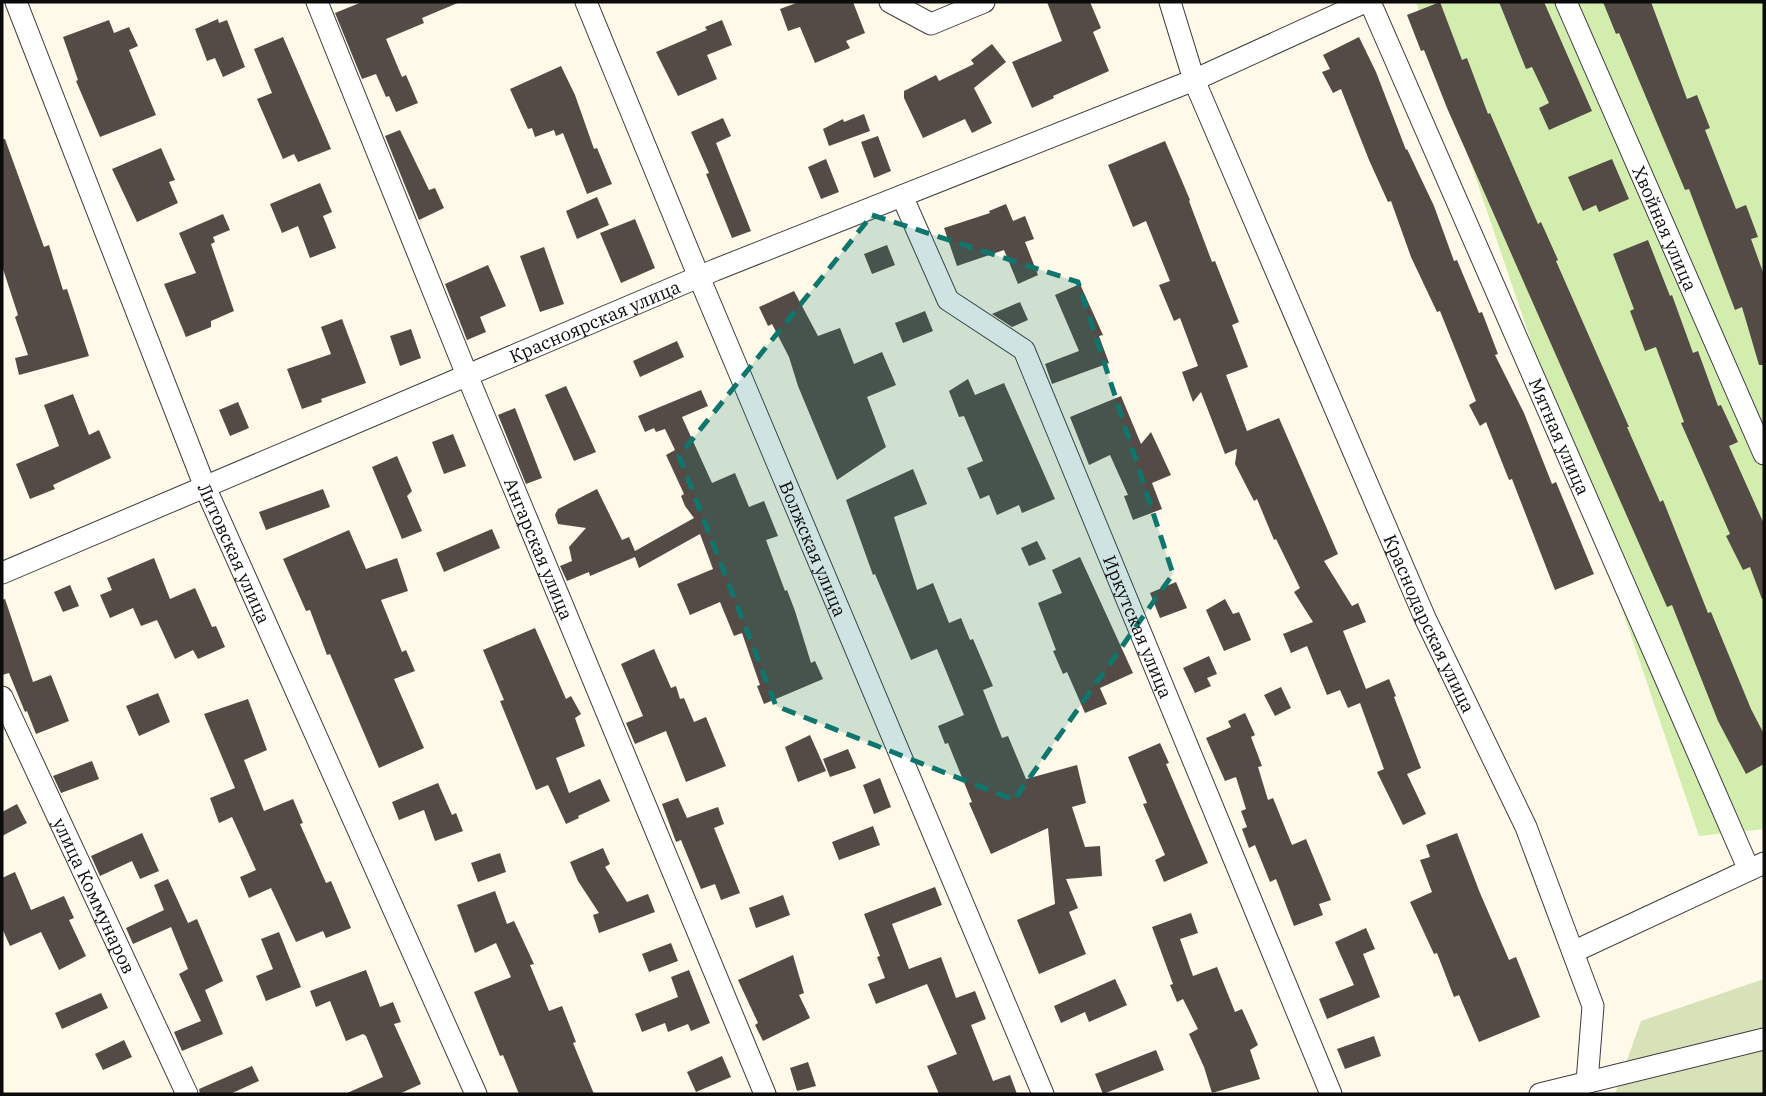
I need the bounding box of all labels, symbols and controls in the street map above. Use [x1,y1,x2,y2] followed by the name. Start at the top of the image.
[1628,162,1703,294] street label: Хвойная улица
[506,275,684,368] street label: Красноярская улица
[1524,374,1595,499] street label: Мятная улица
[499,474,579,623] street label: Ангарская улица
[775,477,852,620] street label: Волжская улица
[193,479,276,627] street label: Литовская улица
[1379,531,1481,717] street label: Краснодарская улица
[1098,552,1178,702] street label: Иркутская улица
[48,814,141,977] street label: улица Коммунаров

